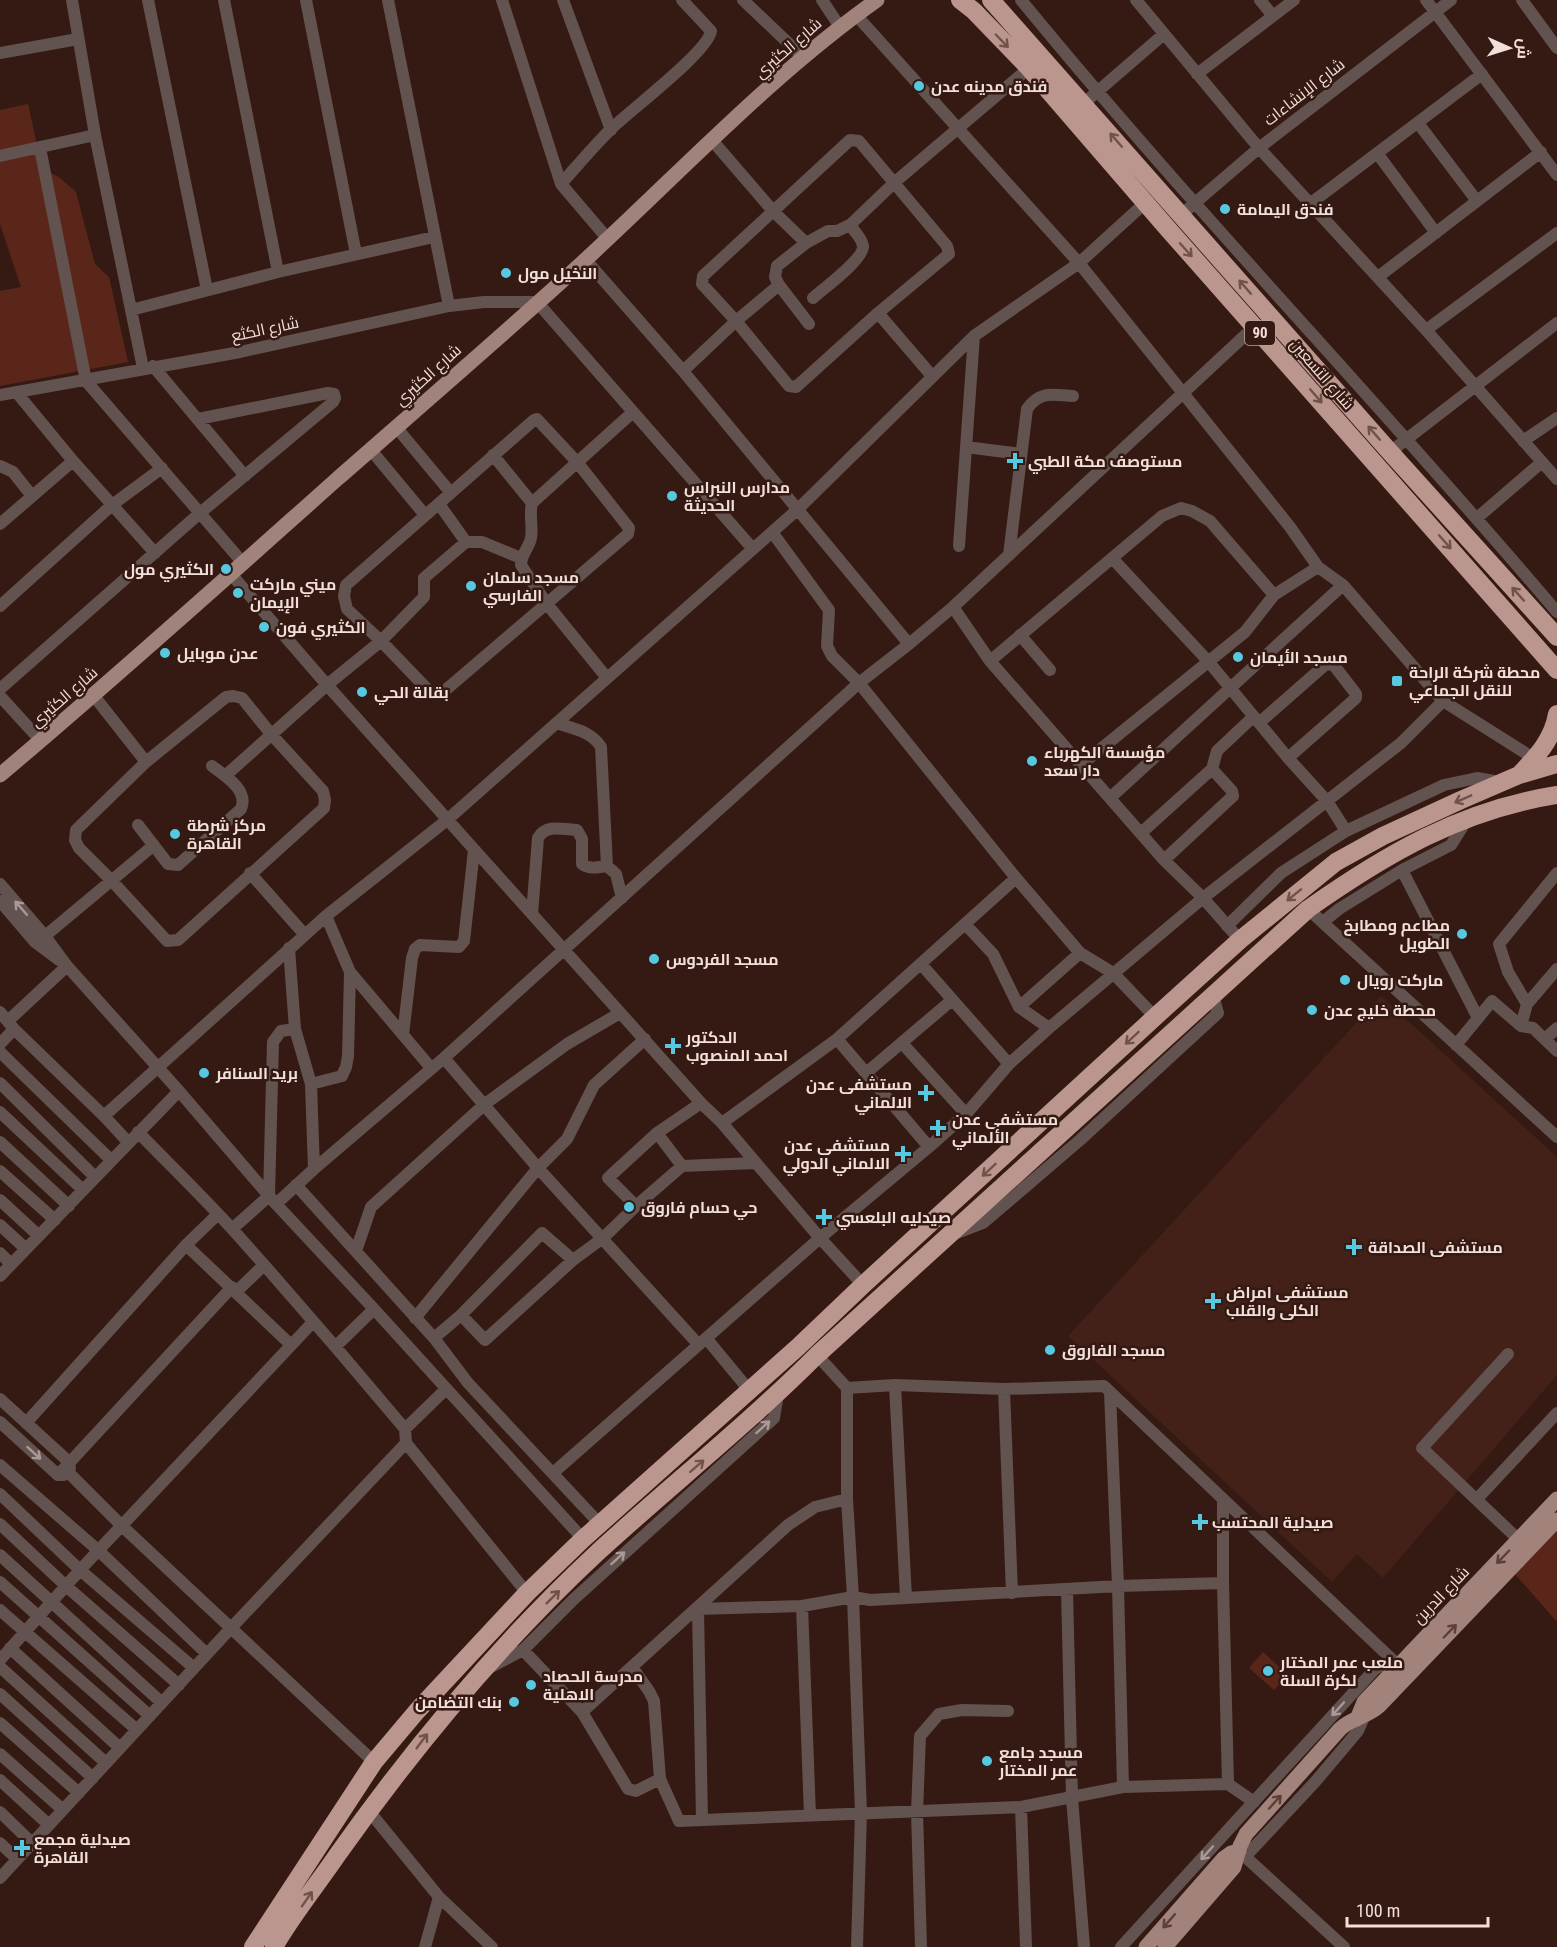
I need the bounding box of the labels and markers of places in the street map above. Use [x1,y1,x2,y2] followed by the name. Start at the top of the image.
[931,77,1047,96] place label: فندق مدينه عدن
[912,79,926,93] marker: فندق مدينه عدن
[1237,200,1333,219] place label: فندق اليمامة
[1218,202,1232,216] marker: فندق اليمامة
[518,264,597,283] place label: النخيل مول
[499,266,513,280] marker: النخيل مول
[1006,452,1024,470] marker: مستوصف مكة الطبي
[1028,452,1182,474] place label: مستوصف مكة الطبي
[684,478,790,515] place label: مدارس النبراس الحديثة
[665,489,679,503] marker: مدارس النبراس الحديثة
[124,560,214,582] place label: الكثيري مول
[219,562,233,576] marker: الكثيري مول
[483,568,579,608] place label: مسجد سلمان الفارسي
[250,575,336,614] place label: ميني ماركت الإيمان
[464,579,478,593] marker: مسجد سلمان الفارسي
[231,586,245,600] marker: ميني ماركت الإيمان
[276,618,366,640] place label: الكثيري فون
[257,620,271,634] marker: الكثيري فون
[177,644,258,663] place label: عدن موبايل
[158,646,172,660] marker: عدن موبايل
[1250,648,1348,667] place label: مسجد الأيمان
[1231,650,1245,664] marker: مسجد الأيمان
[1409,663,1540,703] place label: محطة شركة الراحة للنقل الجماعي
[1390,674,1404,688] marker: محطة شركة الراحة للنقل الجماعي
[374,683,449,705] place label: بقالة الحي
[355,685,369,699] marker: بقالة الحي
[1044,743,1165,780] place label: مؤسسة الكهرباء دار سعد
[1025,754,1039,768] marker: مؤسسة الكهرباء دار سعد
[187,816,266,853] place label: مركز شرطة القاهرة
[168,827,182,841] marker: مركز شرطة القاهرة
[1343,916,1450,953] place label: مطاعم ومطابخ الطويل
[1455,927,1469,941] marker: مطاعم ومطابخ الطويل
[666,950,778,969] place label: مسجد الفردوس
[647,952,661,966] marker: مسجد الفردوس
[1357,971,1443,990] place label: ماركت رويال
[1338,973,1352,987] marker: ماركت رويال
[1324,1001,1436,1021] place label: محطة خليج عدن
[1305,1003,1319,1017] marker: محطة خليج عدن
[685,1028,788,1065] place label: الدكتور احمد المنصوب
[664,1037,682,1055] marker: الدكتور احمد المنصوب
[215,1064,298,1083] place label: بريد السنافر
[197,1066,211,1080] marker: بريد السنافر
[806,1075,912,1115] place label: مستشفى عدن الالماني
[917,1084,935,1102] marker: مستشفى عدن الالماني
[952,1110,1058,1150] place label: مستشفى عدن الألماني
[929,1119,947,1137] marker: مستشفى عدن الألماني
[783,1136,890,1176] place label: مستشفى عدن الالماني الدولي
[894,1145,912,1163] marker: مستشفى عدن الالماني الدولي
[641,1198,758,1220] place label: حي حسام فاروق
[622,1200,636,1214] marker: حي حسام فاروق
[836,1208,951,1230] place label: صيدليه البلعسي
[817,1210,831,1224] marker: صيدليه البلعسي
[1345,1238,1363,1256] marker: مستشفى الصداقة
[1368,1238,1503,1257] place label: مستشفى الصداقة
[1226,1283,1349,1320] place label: مستشفى امراض الكلى والقلب
[1204,1292,1222,1310] marker: مستشفى امراض الكلى والقلب
[1062,1341,1165,1360] place label: مسجد الفاروق
[1043,1343,1057,1357] marker: مسجد الفاروق
[1212,1513,1333,1532] place label: صيدلية المحتسب
[1193,1515,1207,1529] marker: صيدلية المحتسب
[1279,1653,1403,1690] place label: ملعب عمر المختار لكرة السلة
[1261,1664,1275,1678] marker: ملعب عمر المختار لكرة السلة
[543,1667,643,1704] place label: مدرسة الحصاد الاهلية
[524,1678,538,1692] marker: مدرسة الحصاد الاهلية
[415,1693,502,1712] place label: بنك التضامن
[507,1695,521,1709] marker: بنك التضامن
[998,1743,1083,1780] place label: مسجد جامع عمر المختار
[980,1754,994,1768] marker: مسجد جامع عمر المختار
[34,1830,131,1867] place label: صيدلية مجمع القاهرة
[15,1841,29,1855] marker: صيدلية مجمع القاهرة

